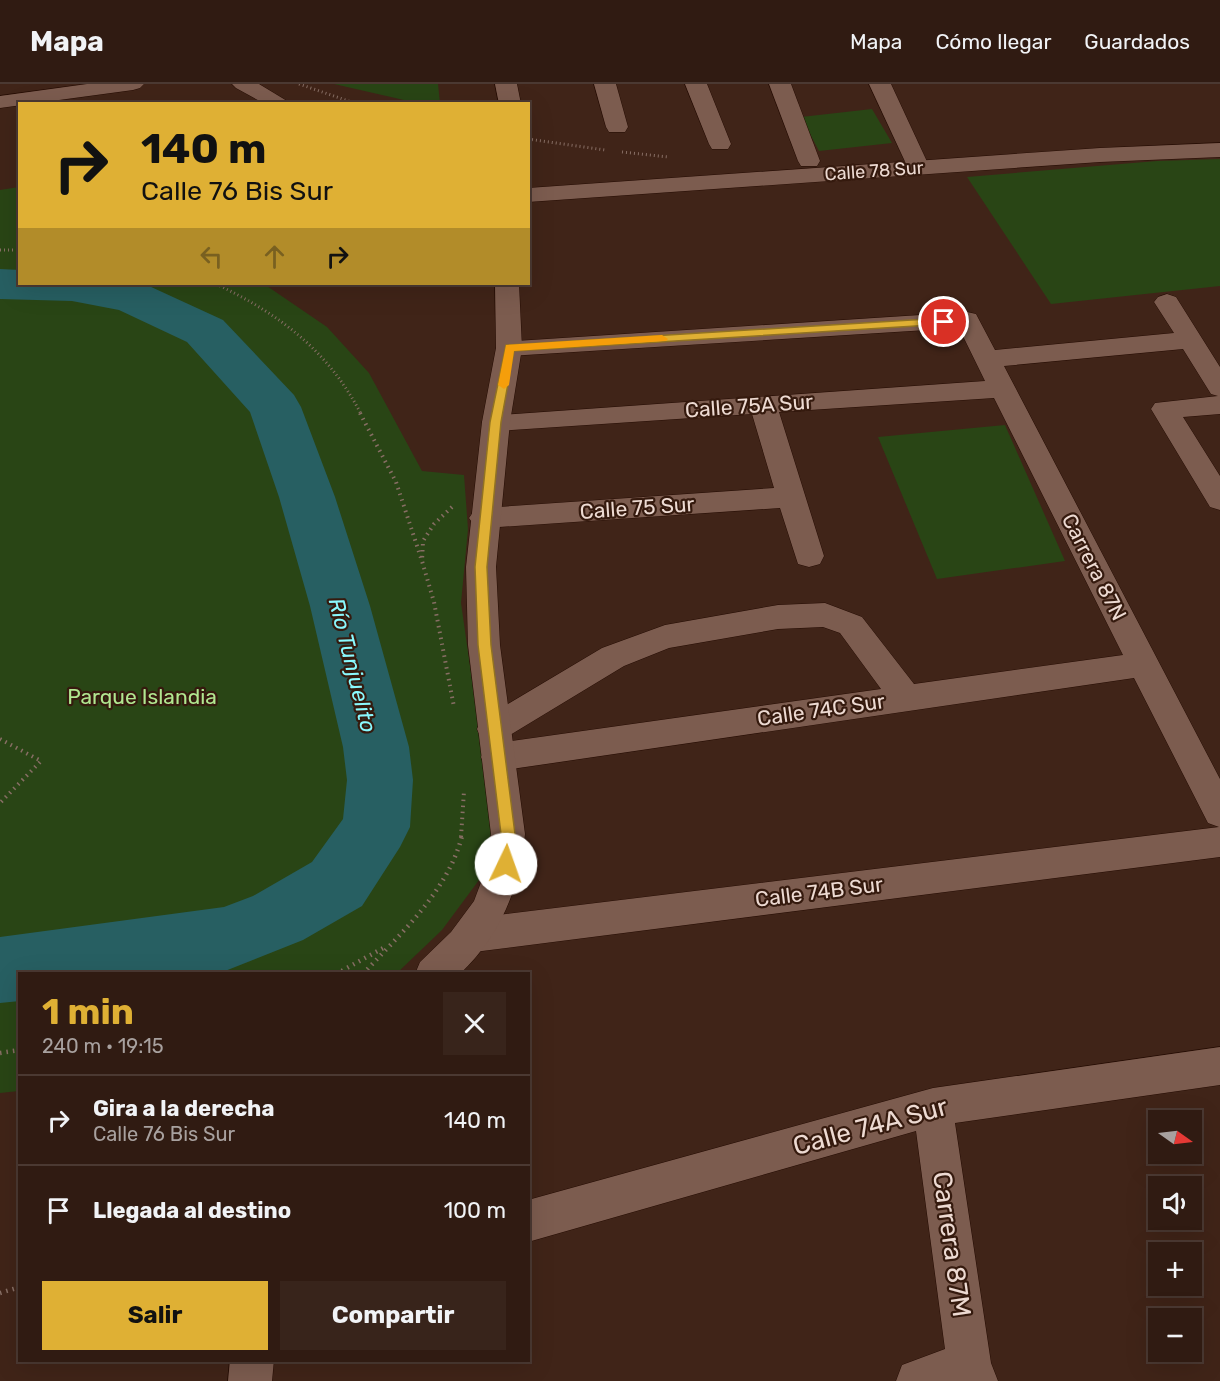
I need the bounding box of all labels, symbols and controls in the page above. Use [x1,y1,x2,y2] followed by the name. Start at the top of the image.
[30,25,104,58] text: Mapa
[850,29,902,54] text: Mapa
[935,29,1051,54] text: Cómo llegar
[1084,29,1190,54] text: Guardados
[141,124,267,174] text: 140 m
[42,126,120,204] icon: right
[824,157,924,185] street label: Calle 78 Sur
[141,175,333,207] text: Calle 76 Bis Sur
[195,240,228,273] icon: left
[258,240,291,273] icon: ahead
[321,240,354,273] icon: right
[918,296,969,347] pin
[927,305,960,338] icon: arrive
[684,389,814,422] street label: Calle 75A Sur
[579,491,695,524] street label: Calle 75 Sur
[1057,509,1132,624] street label: Carrera 87N
[323,595,382,735] water label: Río Tunjuelito
[67,684,217,709] park label: Parque Islandia
[756,688,886,731] street label: Calle 74C Sur
[474,832,538,896] position arrow
[754,871,884,912] street label: Calle 74B Sur
[42,990,134,1033] text: 1 min
[443,992,506,1055] button: close
[42,1034,164,1058] text: 240 m · 19:15
[790,1091,951,1162] street label: Calle 74A Sur
[93,1095,274,1122] text: Gira a la derecha
[42,1104,75,1137] icon: right
[444,1107,506,1134] text: 140 m
[1148,1110,1202,1164] north arrow
[1148,1110,1202,1362] map controls
[93,1122,235,1146] text: Calle 76 Bis Sur
[926,1169,977,1319] street label: Carrera 87M
[1148,1176,1202,1230] button: sound
[42,1194,75,1227] icon: arrive
[93,1197,291,1224] text: Llegada al destino
[444,1197,506,1224] text: 100 m
[1148,1242,1202,1296] button: +
[42,1281,268,1350] button: Salir
[280,1281,506,1350] button: Compartir
[1148,1308,1202,1362] button: −

